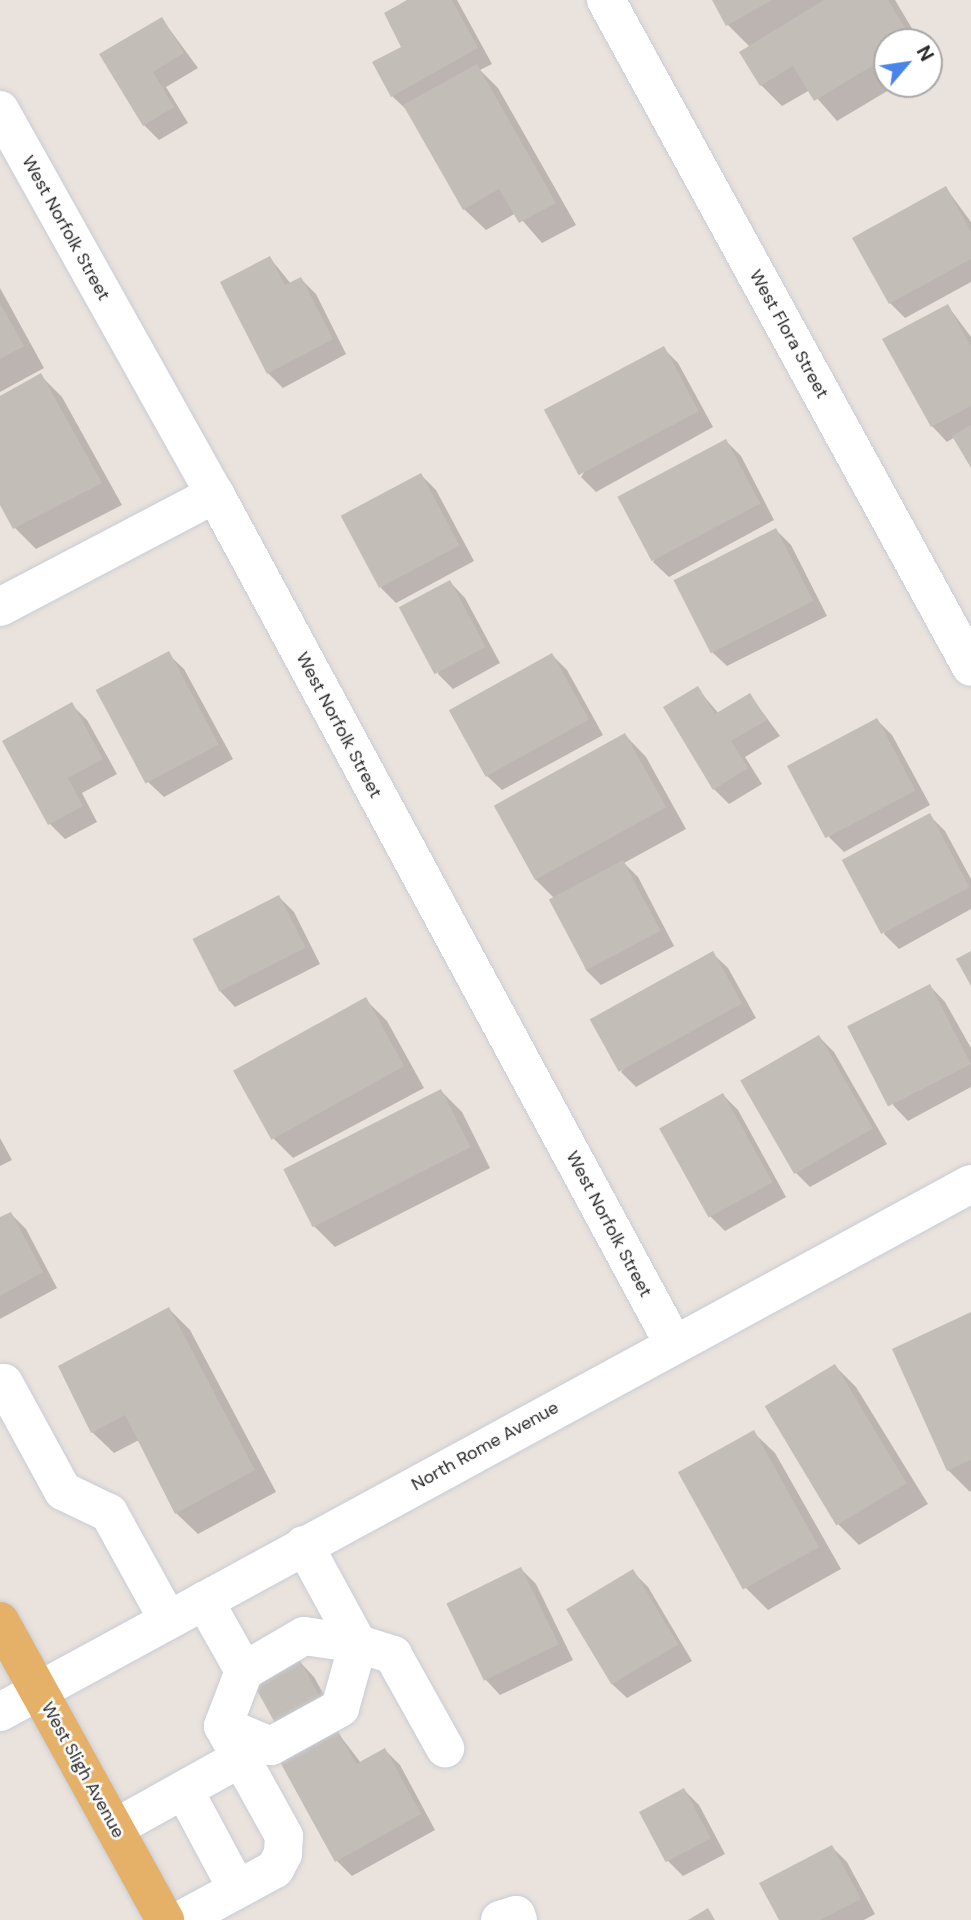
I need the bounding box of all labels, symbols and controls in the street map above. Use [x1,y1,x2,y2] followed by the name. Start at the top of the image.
[873,28,943,98] north arrow
[911,41,939,66] text: N
[17,152,115,304] street label: West Norfolk Street
[745,266,833,402] street label: West Flora Street
[291,648,387,802] street label: West Norfolk Street
[561,1147,657,1301] street label: West Norfolk Street
[408,1397,562,1495] street label: North Rome Avenue
[37,1698,129,1842] street label: West Sligh Avenue

